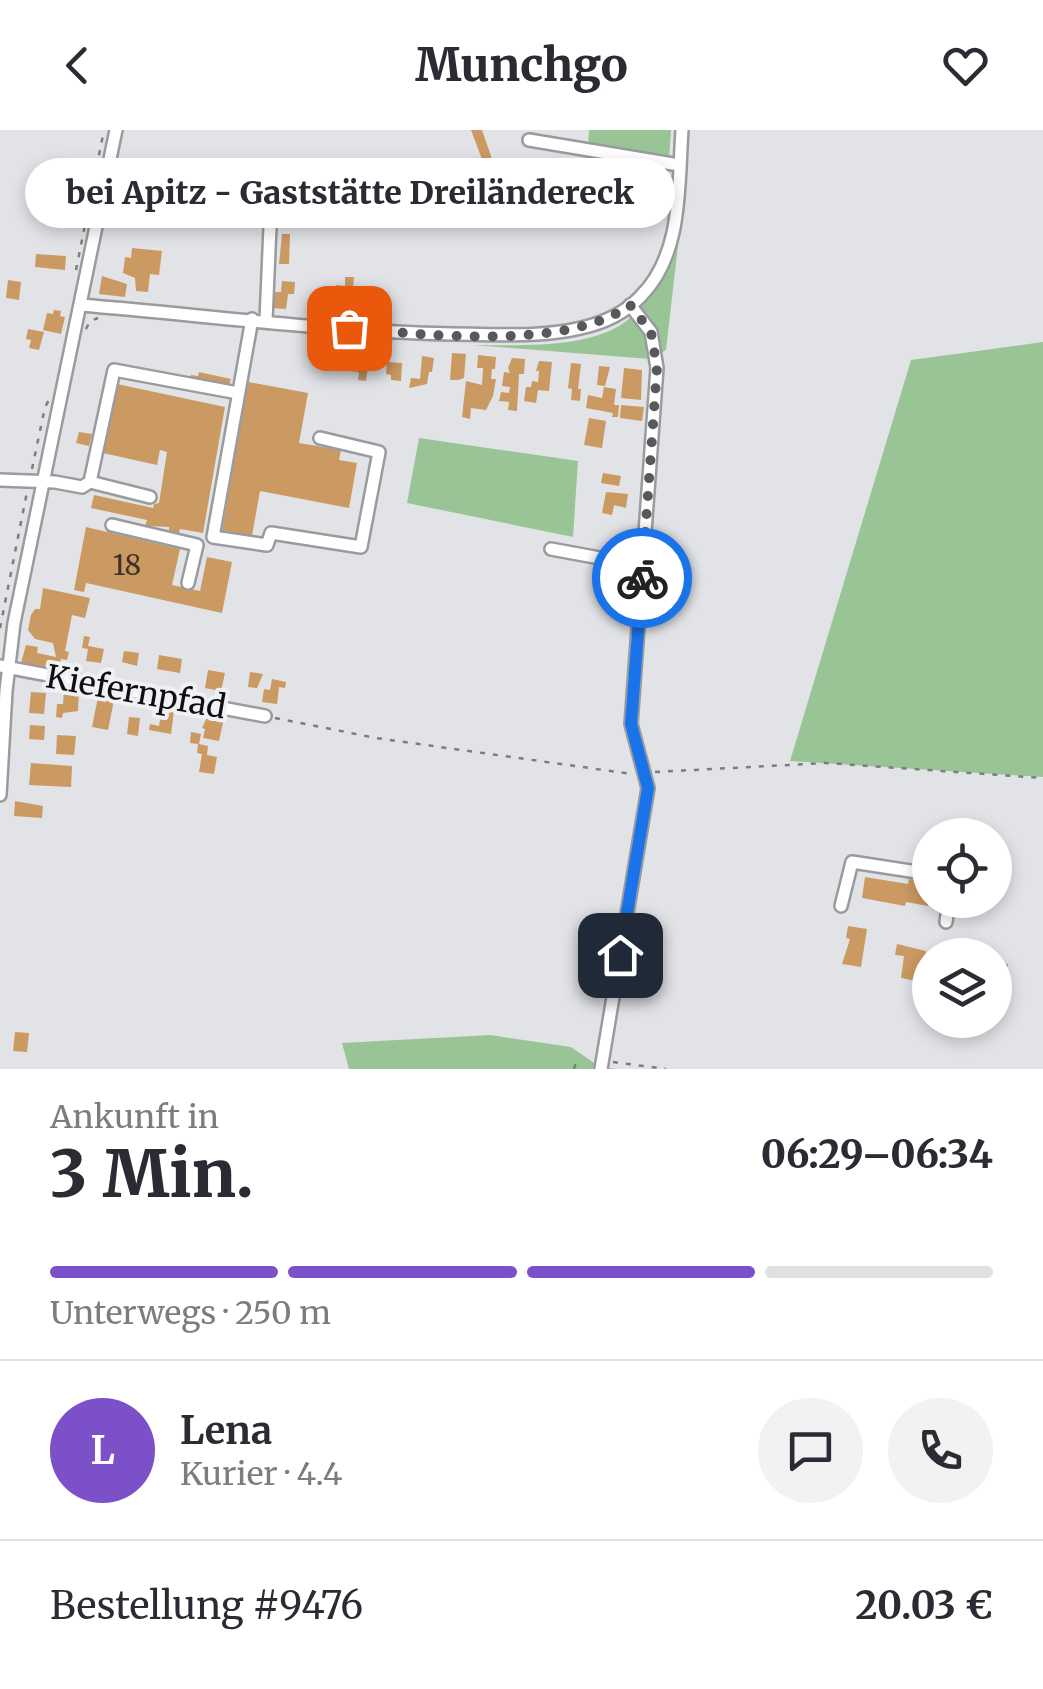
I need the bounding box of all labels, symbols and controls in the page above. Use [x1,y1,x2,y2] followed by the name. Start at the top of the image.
[415,37,628,93] text: Munchgo
[50,38,105,93] icon: back
[938,38,993,93] icon: heart
[24,158,674,228] callout: bei Apitz - Gaststätte Dreiländereck
[66,173,634,213] text: bei Apitz - Gaststätte Dreiländereck
[307,286,392,371] pin
[322,301,377,356] icon: bag
[592,528,692,628] courier
[113,547,141,583] house number: 18
[615,551,670,606] icon: bike
[43,657,229,727] street label: Kiefernpfad
[912,818,1012,1038] map controls
[912,818,1012,918] button: locate
[578,913,663,998] pin
[593,928,648,983] icon: home
[912,938,1012,1038] button: layers
[50,1097,219,1137] text: Ankunft in
[761,1131,993,1178] text: 06:29–06:34
[50,1133,254,1215] text: 3 Min.
[50,1293,331,1333] text: Unterwegs · 250 m
[758,1398,863,1503] button: chat
[888,1398,993,1503] button: phone
[180,1407,272,1454] text: Lena
[90,1427,115,1474] text: L
[180,1454,342,1494] text: Kurier · 4.4
[50,1582,363,1629] text: Bestellung #9476
[855,1582,993,1629] text: 20.03 €

